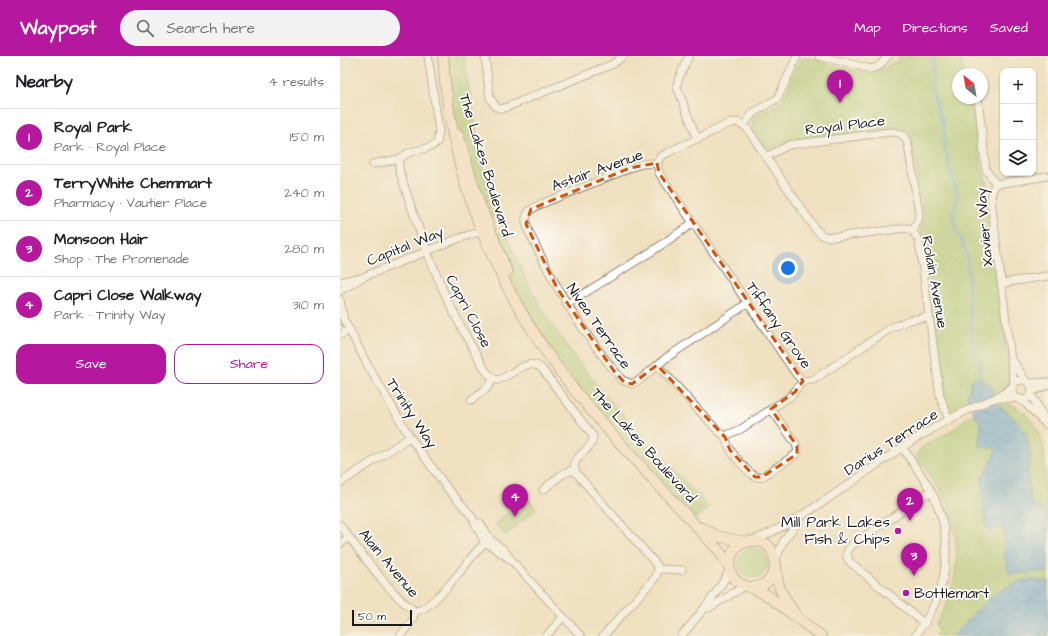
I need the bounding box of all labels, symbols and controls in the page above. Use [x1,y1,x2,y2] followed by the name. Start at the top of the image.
[120,10,400,46] search box
[20,15,96,42] text: Waypost
[134,17,156,39] icon: search
[166,18,255,39] text: Search here
[854,18,881,38] text: Map
[903,18,968,38] text: Directions
[990,18,1028,38] text: Saved
[952,68,988,104] north arrow
[1000,68,1036,176] map controls
[1000,68,1036,104] button: +
[16,70,73,94] text: Nearby
[827,70,853,103] pin: 1
[269,73,324,91] text: 4 results
[454,91,517,239] street label: The Lakes Boulevard
[1000,104,1036,140] button: −
[804,110,886,142] street label: Royal Place
[54,117,132,138] text: Royal Park
[28,128,30,146] text: 1
[290,128,324,146] text: 150 m
[54,138,166,156] text: Park · Royal Place
[1000,140,1036,176] button: layers
[548,144,646,197] street label: Astair Avenue
[54,173,212,194] text: TerryWhite Chemmart
[25,184,33,202] text: 2
[284,184,324,202] text: 240 m
[971,187,999,267] street label: Xavier Way
[54,194,207,212] text: Pharmacy · Vautier Place
[364,222,447,272] street label: Capital Way
[54,229,148,250] text: Monsoon Hair
[916,234,953,330] street label: Rolain Avenue
[26,240,32,258] text: 3
[285,240,324,258] text: 280 m
[54,250,189,268] text: Shop · The Promenade
[778,258,798,278] your location
[440,271,497,352] street label: Capri Close
[740,278,816,374] street label: Tiffany Grove
[561,279,636,373] street label: Nivea Terrace
[54,285,202,306] text: Capri Close Walkway
[25,296,33,314] text: 4
[292,296,324,314] text: 310 m
[54,306,166,324] text: Park · Trinity Way
[16,344,166,384] button: Save
[174,344,324,384] button: Share
[380,374,442,453] street label: Trinity Way
[586,383,701,508] street label: The Lakes Boulevard
[840,404,942,481] street label: Darius Terrace
[502,484,528,517] pin: 4
[897,488,923,521] pin: 2
[781,512,890,550] place label: Mill Park Lakes Fish & Chips
[354,524,424,602] street label: Alain Avenue
[893,526,903,536] marker: Mill Park Lakes Fish & Chips
[901,543,927,576] pin: 3
[914,583,989,604] place label: Bottlemart
[901,588,911,598] marker: Bottlemart
[352,608,412,627] scale bar
[358,609,386,624] text: 50 m

